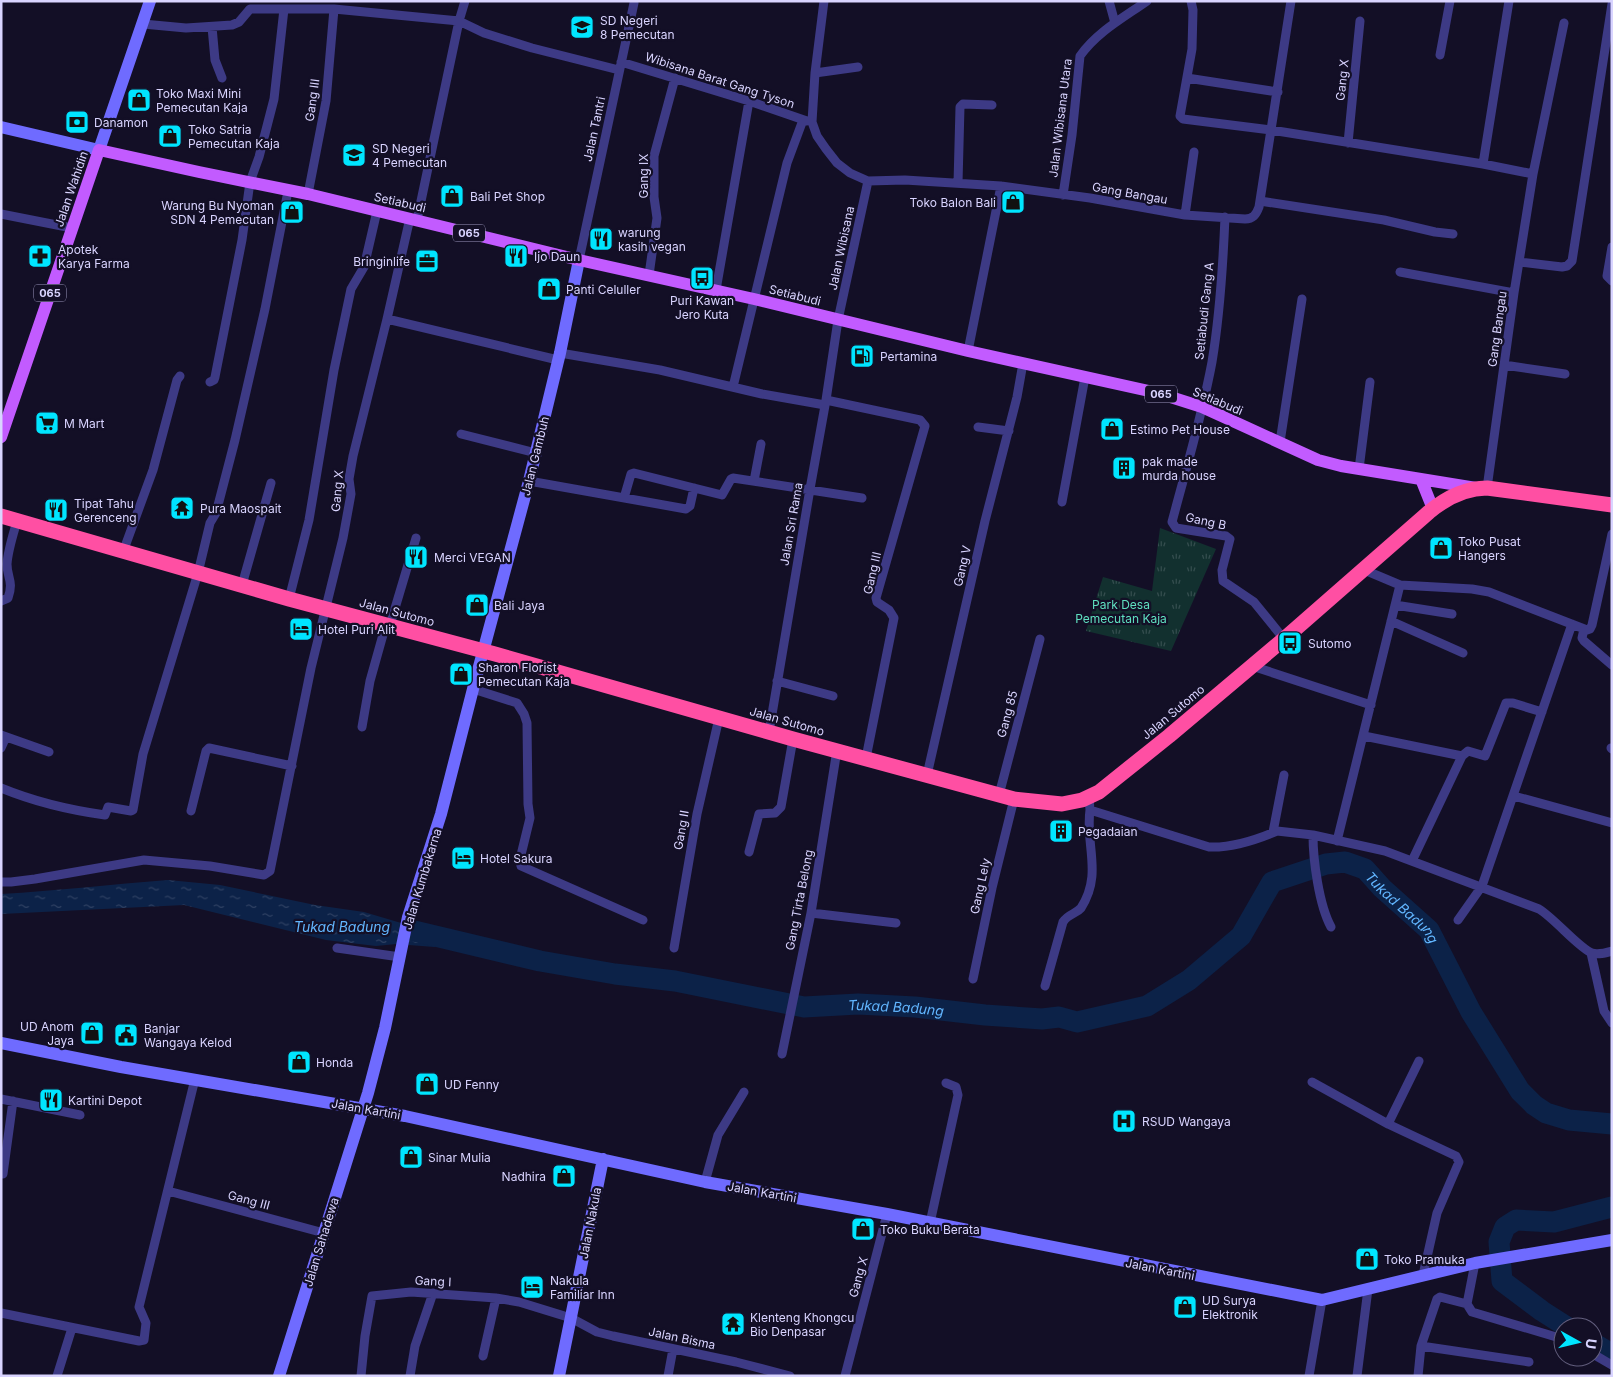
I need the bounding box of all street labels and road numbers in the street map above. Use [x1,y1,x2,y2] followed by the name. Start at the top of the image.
[643,49,797,111] street label: Wibisana Barat Gang Tyson
[1045,58,1075,178] street label: Jalan Wibisana Utara
[1332,58,1352,102] street label: Gang X
[302,78,322,122] street label: Gang III
[580,95,608,163] street label: Jalan Tantri
[51,149,91,229] street label: Jalan Wahidin
[636,154,651,198] street label: Gang IX
[1091,179,1169,207] street label: Gang Bangau
[373,189,428,215] street label: Setiabudi
[825,205,857,291] street label: Jalan Wibisana
[453,224,485,242] road number: 065
[1191,261,1217,361] street label: Setiabudi Gang A
[767,281,823,309] street label: Setiabudi
[34,284,66,302] road number: 065
[1484,290,1510,368] street label: Gang Bangau
[1191,384,1245,418] street label: Setiabudi
[1145,386,1177,402] road number: 065
[518,415,552,497] street label: Jalan Gambuh
[328,470,346,512] street label: Gang X
[776,481,806,567] street label: Jalan Sri Rama
[1184,509,1228,533] street label: Gang B
[950,544,974,588] street label: Gang V
[860,550,884,596] street label: Gang III
[358,595,436,629] street label: Jalan Sutomo
[1139,681,1207,743] street label: Jalan Sutomo
[994,689,1020,739] street label: Gang 85
[748,703,826,739] street label: Jalan Sutomo
[670,809,692,851] street label: Gang II
[399,827,445,931] street label: Jalan Kumbakarna
[782,848,816,952] street label: Gang Tirta Belong
[967,856,993,915] street label: Gang Lely
[330,1096,402,1122] street label: Jalan Kartini
[726,1179,798,1205] street label: Jalan Kartini
[576,1186,604,1260] street label: Jalan Nakula
[226,1187,272,1213] street label: Gang III
[300,1196,342,1288] street label: Jalan Sahadewa
[845,1255,871,1299] street label: Gang X
[1124,1255,1196,1283] street label: Jalan Kartini
[414,1273,452,1289] street label: Gang I
[647,1324,717,1352] street label: Jalan Bisma

